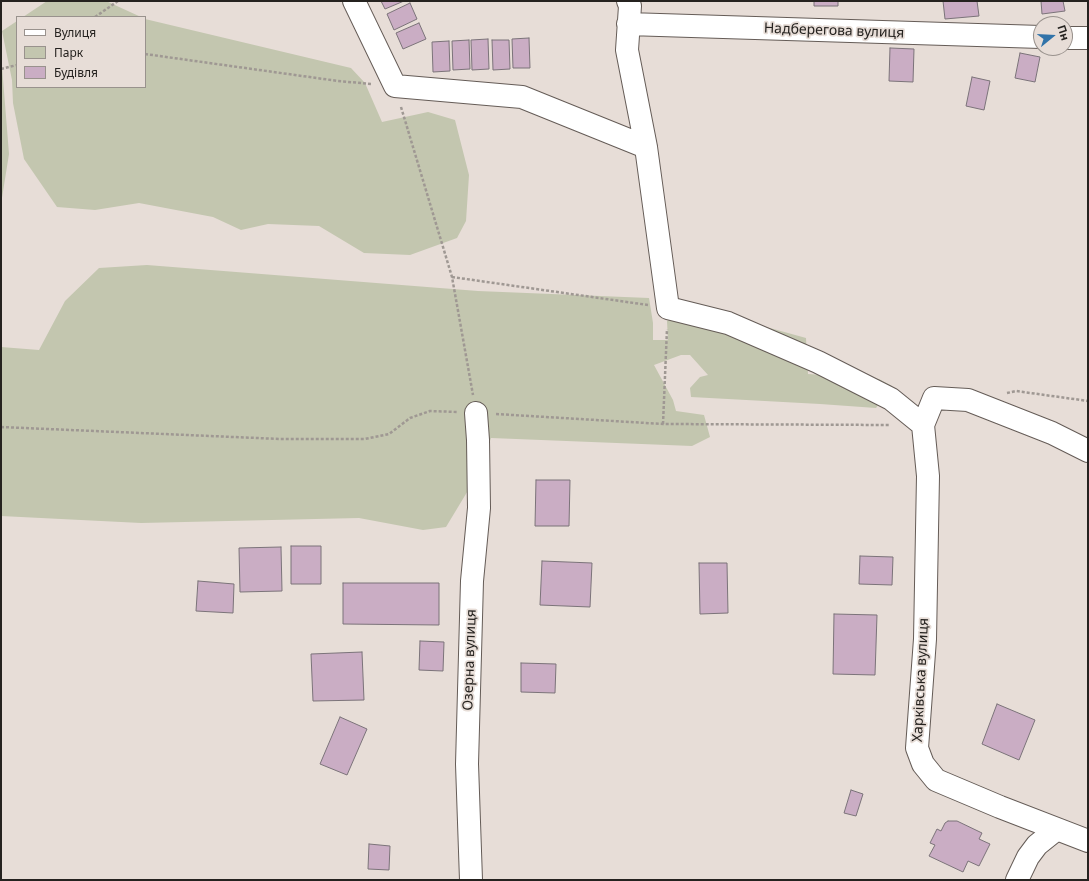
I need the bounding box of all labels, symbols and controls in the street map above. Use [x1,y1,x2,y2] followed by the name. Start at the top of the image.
[16,16,146,88] legend
[1033,16,1073,56] north arrow
[764,20,904,42] street label: Надберегова вулиця
[1054,23,1073,42] text: Пн
[54,24,96,41] text: Вулиця
[54,44,83,61] text: Парк
[54,64,98,81] text: Будівля
[460,609,480,711] street label: Озерна вулиця
[909,618,933,742] street label: Харківська вулиця

